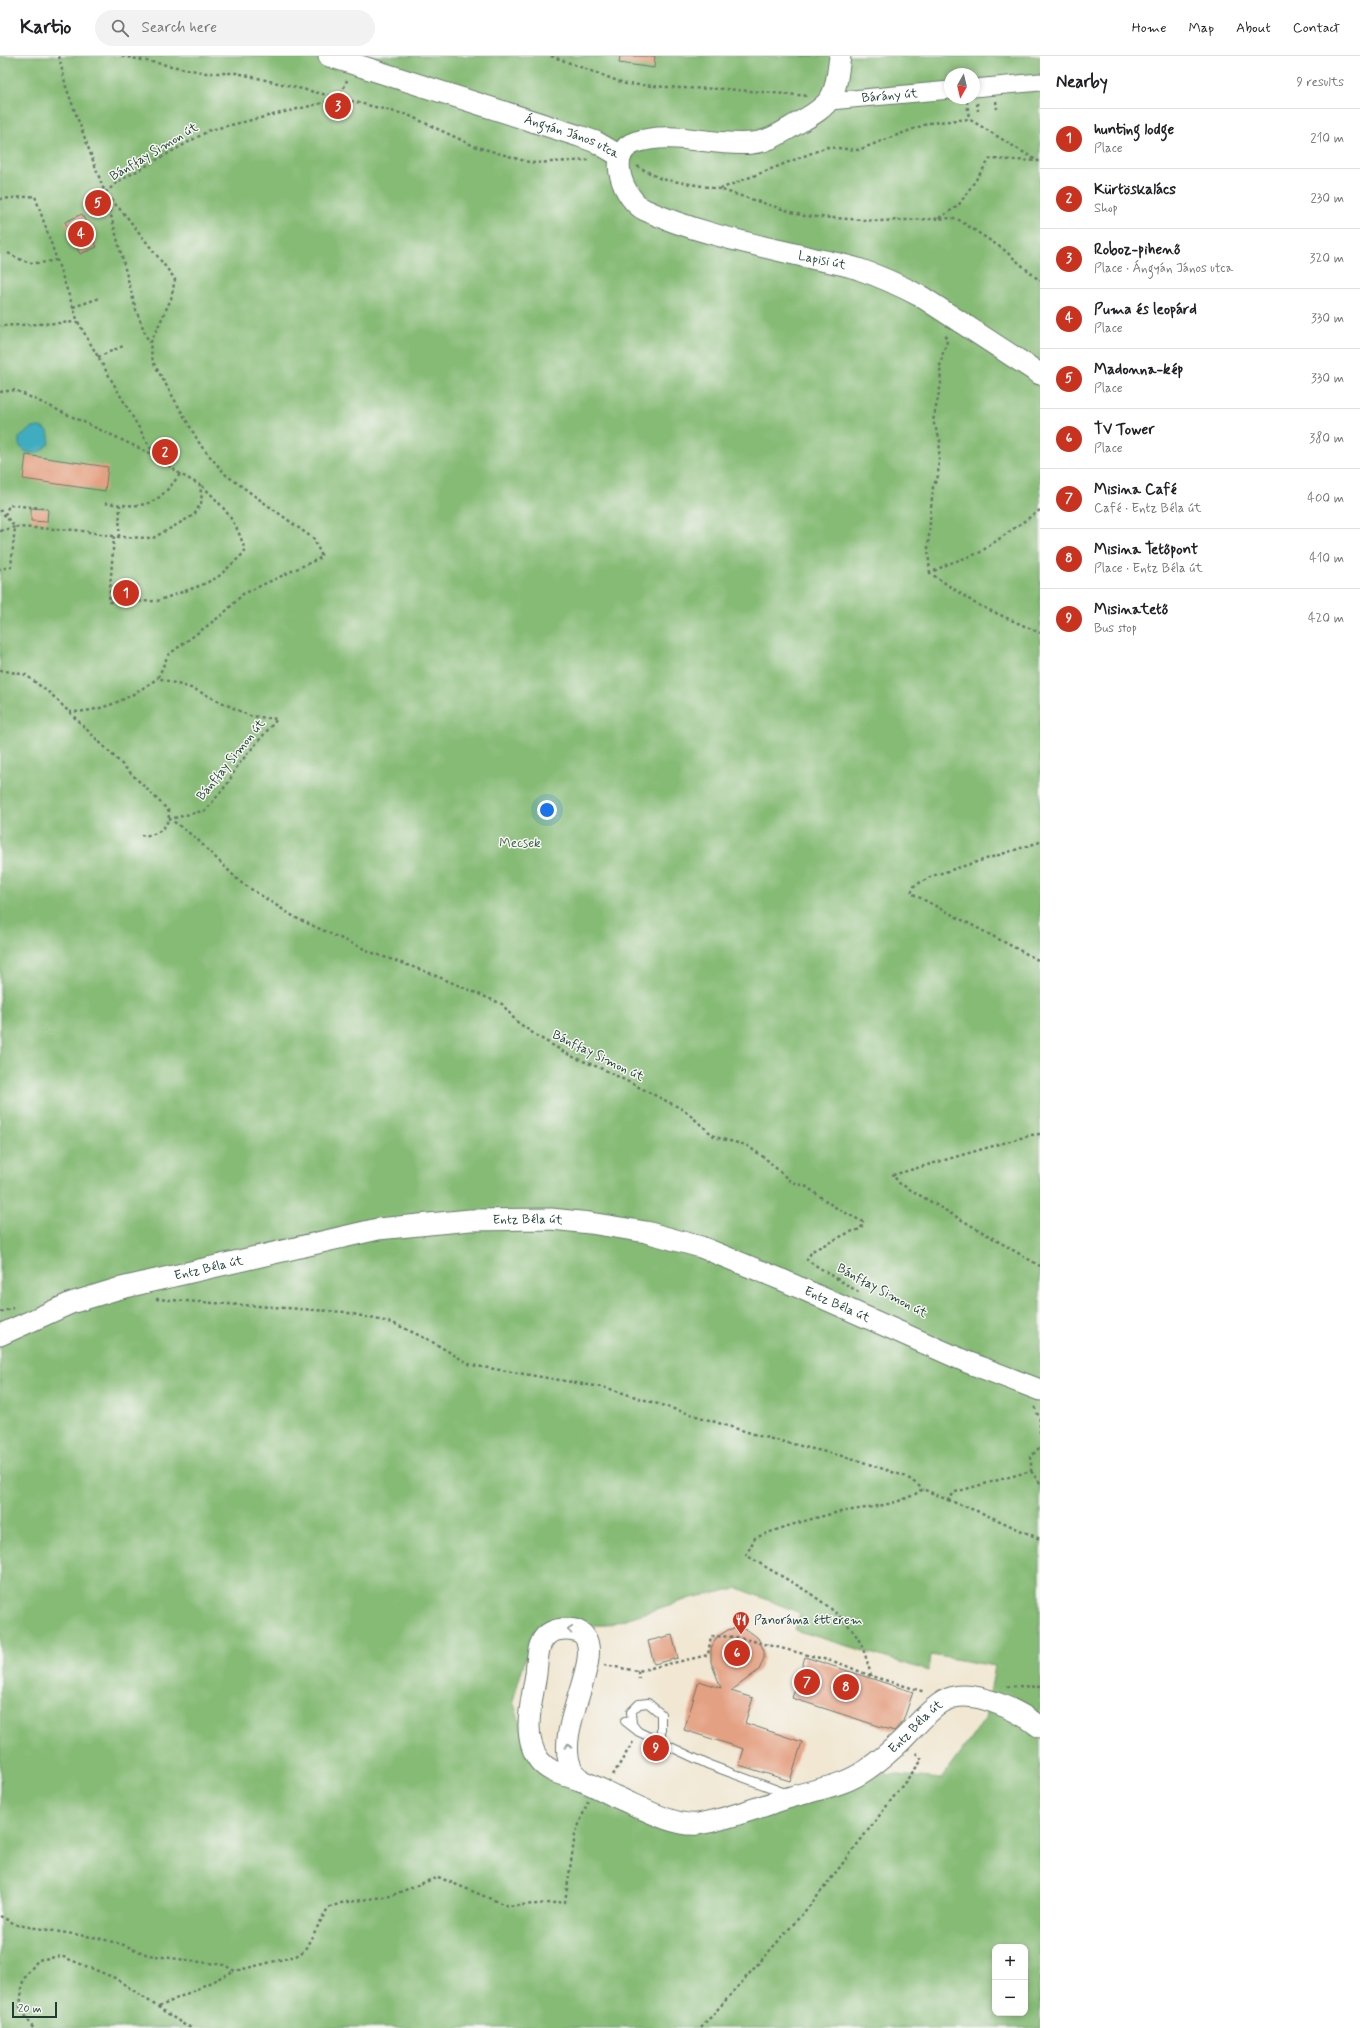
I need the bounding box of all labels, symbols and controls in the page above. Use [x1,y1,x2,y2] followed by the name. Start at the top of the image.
[95,10,375,46] search box
[20,15,71,40] text: Kartio
[109,17,131,39] icon: search
[141,18,217,38] text: Search here
[1132,19,1166,37] text: Home
[1188,19,1214,37] text: Map
[1236,19,1271,37] text: About
[1293,19,1340,37] text: Contact
[944,68,980,104] north arrow
[1056,71,1108,93] text: Nearby
[1297,74,1344,91] text: 9 results
[861,84,919,107] street label: Bárány út
[325,91,351,121] pin: 3
[522,110,623,162] street label: Ángyán János utca
[107,119,202,185] street label: Bánffay Simon út
[1094,120,1174,140] text: hunting lodge
[1066,130,1072,147] text: 1
[1310,130,1344,147] text: 210 m
[1094,140,1123,157] text: Place
[1094,180,1176,200] text: Kürtöskalács
[85,188,111,218] pin: 5
[1066,190,1072,207] text: 2
[1310,190,1344,207] text: 230 m
[1094,200,1118,217] text: Shop
[68,219,94,249] pin: 4
[1094,240,1180,260] text: Roboz-pihenő
[796,247,848,274] street label: Lapisi út
[1066,250,1072,267] text: 3
[1310,250,1344,267] text: 320 m
[1094,260,1233,277] text: Place · Ángyán János utca
[1094,300,1197,320] text: Puma és leopárd
[1065,310,1073,327] text: 4
[1311,310,1344,327] text: 330 m
[1094,320,1123,337] text: Place
[1094,360,1183,380] text: Madonna-kép
[1065,370,1073,387] text: 5
[1311,370,1344,387] text: 330 m
[1094,380,1123,397] text: Place
[1094,420,1154,440] text: TV Tower
[1066,430,1072,447] text: 6
[1309,430,1344,447] text: 380 m
[152,437,178,467] pin: 2
[1094,440,1123,457] text: Place
[1094,480,1177,500] text: Misina Café
[1065,490,1073,507] text: 7
[1307,490,1344,507] text: 400 m
[1094,500,1201,517] text: Café · Entz Béla út
[1094,540,1198,560] text: Misina Tetőpont
[1065,550,1073,567] text: 8
[1309,550,1344,567] text: 410 m
[1094,560,1203,577] text: Place · Entz Béla út
[113,578,139,608] pin: 1
[1094,600,1168,620] text: Misinatető
[1066,610,1072,627] text: 9
[1308,610,1344,627] text: 420 m
[1094,620,1137,637] text: Bus stop
[193,715,269,804] street label: Bánffay Simon út
[537,800,557,820] your location
[499,835,541,852] park label: Mecsek
[549,1026,647,1086] street label: Bánffay Simon út
[493,1210,564,1229] street label: Entz Béla út
[173,1252,245,1284] street label: Entz Béla út
[834,1260,930,1322] street label: Bánffay Simon út
[802,1282,873,1327] street label: Entz Béla út
[731,1610,751,1635] restaurant icon: Panoráma étterem
[754,1612,862,1629] place label: Panoráma étterem
[567,1626,573,1635] one-way arrow
[724,1638,750,1668] pin: 6
[794,1667,820,1697] pin: 7
[833,1672,859,1702] pin: 8
[885,1696,947,1757] street label: Entz Béla út
[643,1733,669,1763] pin: 9
[564,1743,572,1749] one-way arrow
[992,1944,1028,2016] map controls
[992,1944,1028,1980] button: +
[992,1980,1028,2016] button: −
[12,2000,57,2019] scale bar
[18,2002,41,2016] text: 20 m

